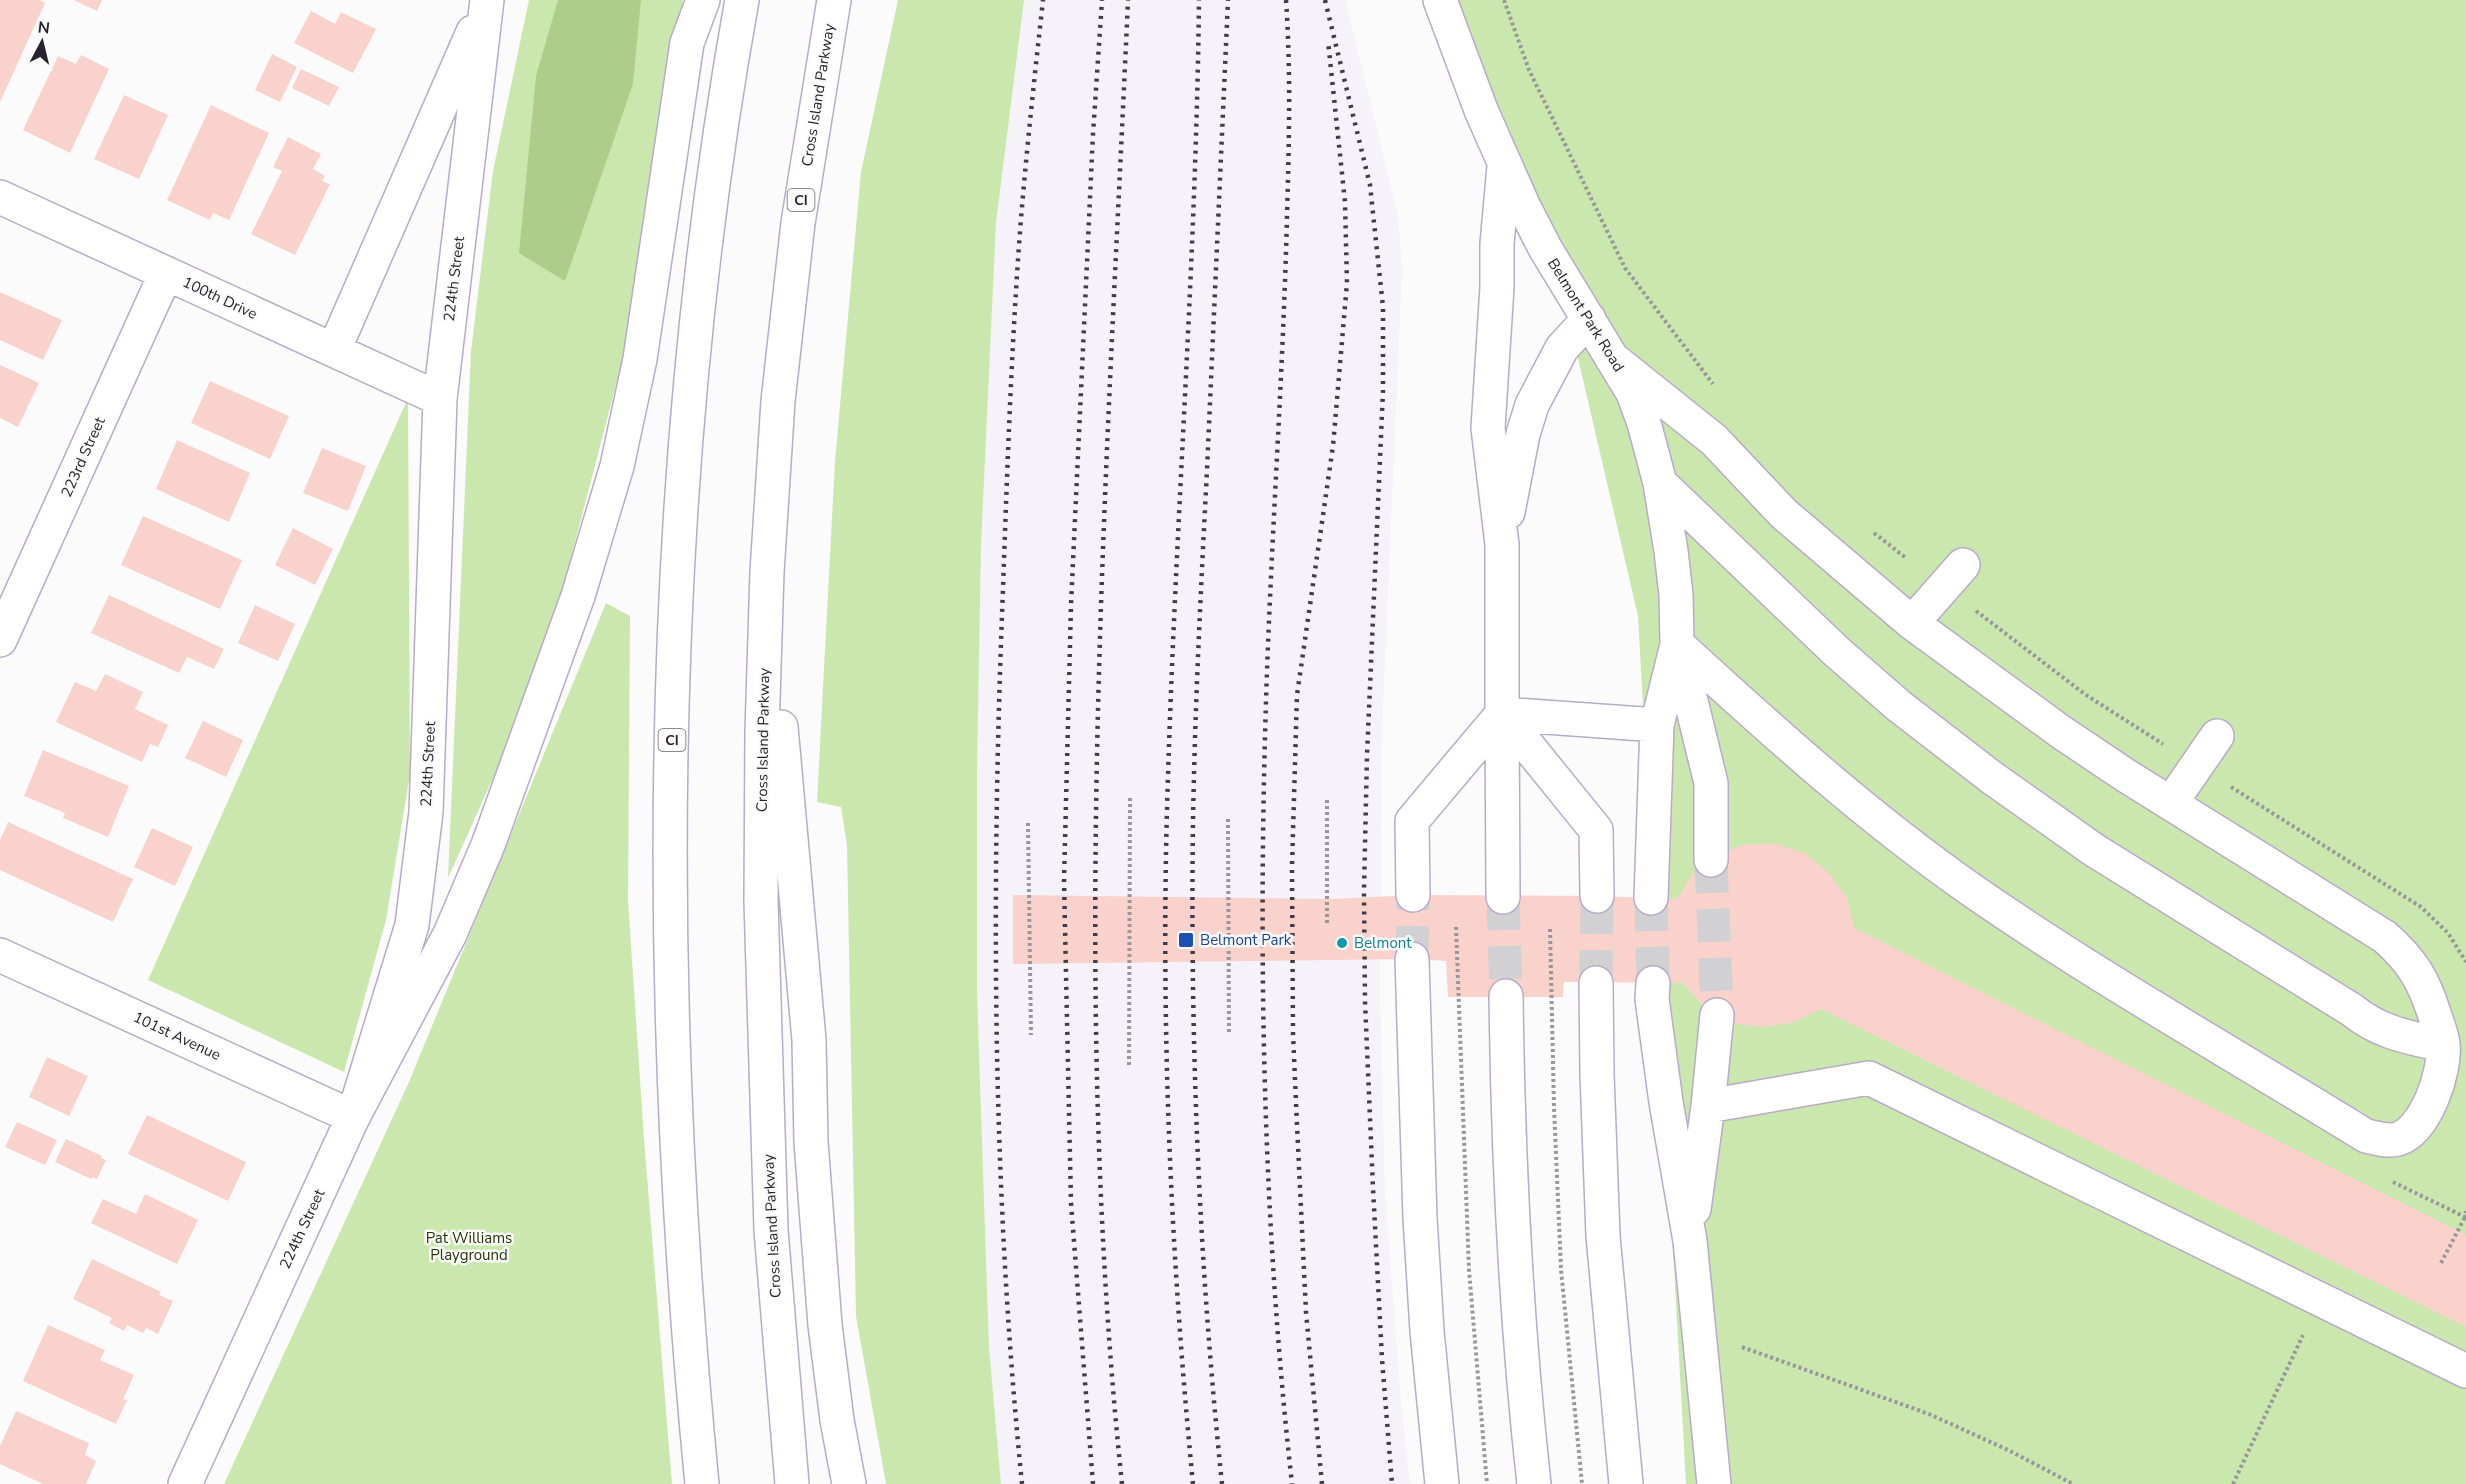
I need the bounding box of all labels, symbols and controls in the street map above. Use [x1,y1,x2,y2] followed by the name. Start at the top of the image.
[12,12,72,72] north arrow
[36,16,51,40] text: N
[797,22,839,168] street label: Cross Island Parkway
[788,189,814,211] road number: CI
[439,235,469,323] street label: 224th Street
[1543,255,1629,375] street label: Belmont Park Road
[179,272,261,324] street label: 100th Drive
[56,413,110,500] street label: 223rd Street
[752,667,774,812] street label: Cross Island Parkway
[416,720,440,807] street label: 224th Street
[658,729,686,751] road number: CI
[1200,930,1292,950] place label: Belmont Park
[1177,931,1195,949] marker: Belmont Park
[1354,933,1412,953] place label: Belmont
[1335,936,1349,950] marker: Belmont
[130,1007,224,1065] street label: 101st Avenue
[758,1153,786,1299] street label: Cross Island Parkway
[275,1185,329,1272] street label: 224th Street
[426,1228,512,1265] park label: Pat Williams Playground

